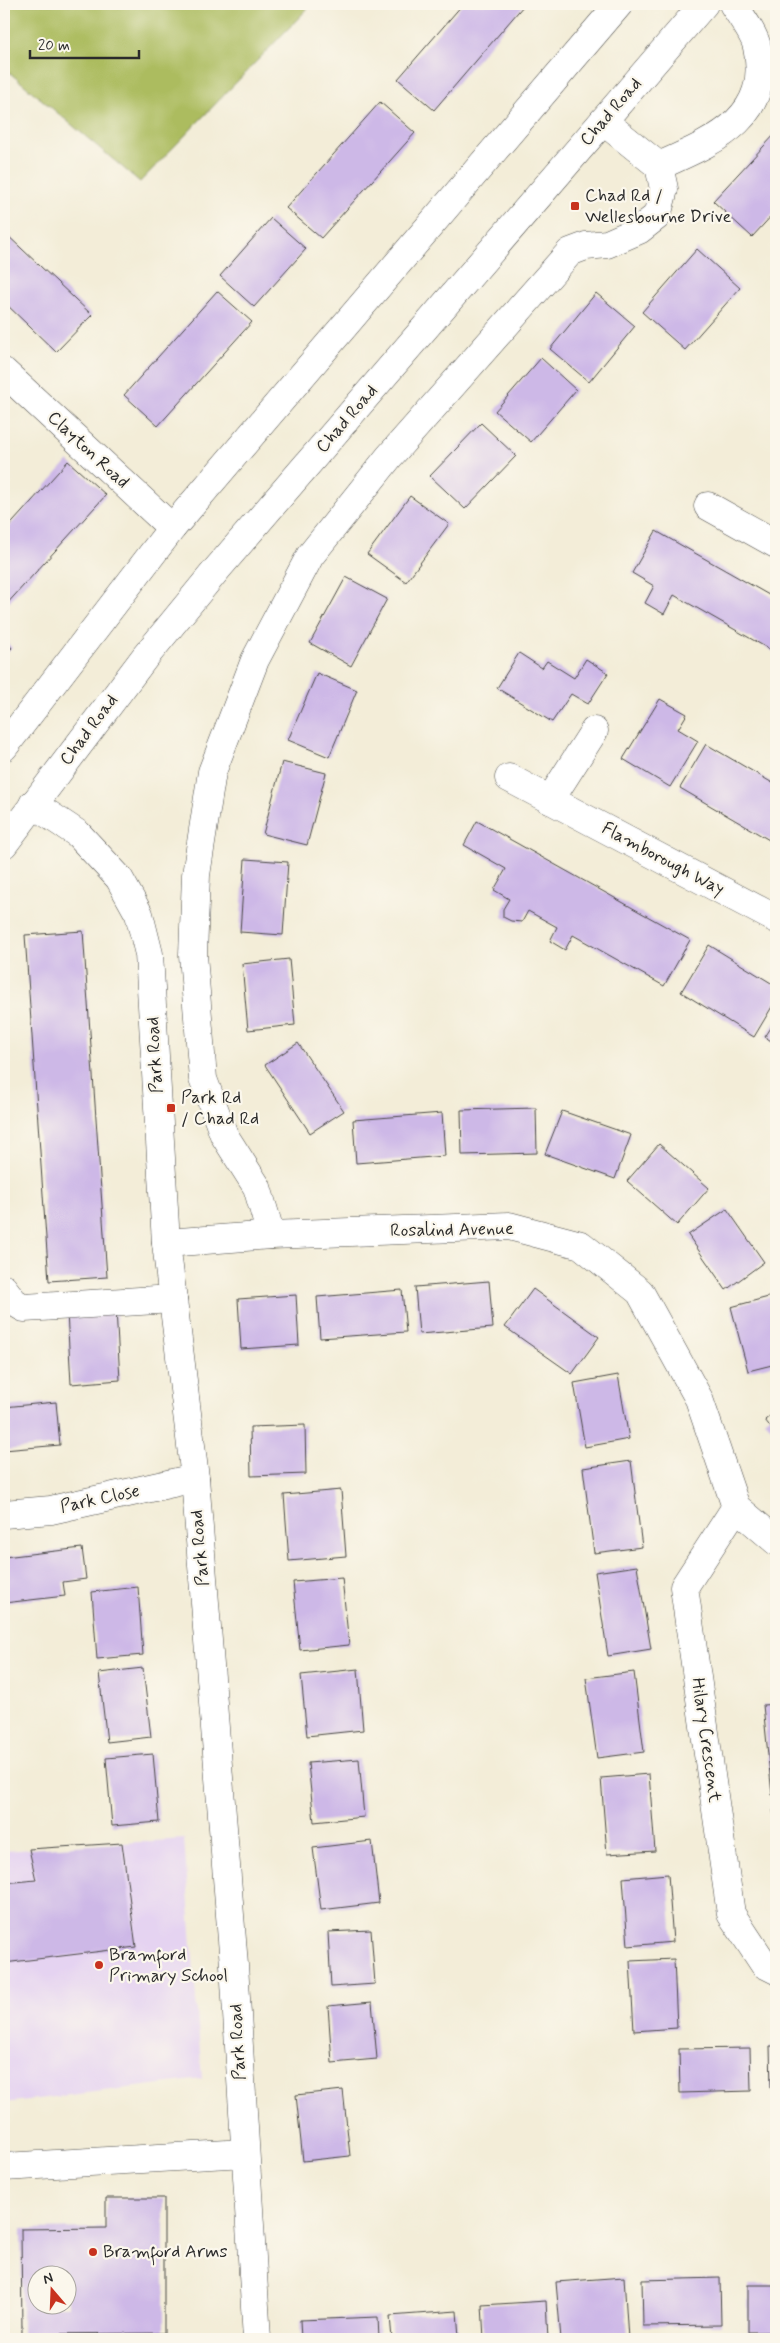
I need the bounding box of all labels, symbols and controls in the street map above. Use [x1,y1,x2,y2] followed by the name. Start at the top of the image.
[30,28,139,60] scale bar
[38,36,70,56] text: 20 m
[575,73,647,151] street label: Chad Road
[585,184,731,229] place label: Chad Rd / Wellesbourne Drive
[569,200,581,212] marker: Chad Rd / Wellesbourne Drive
[311,380,383,458] street label: Chad Road
[42,406,134,494] street label: Clayton Road
[54,689,124,771] street label: Chad Road
[598,817,728,901] street label: Flamborough Way
[141,1016,169,1094] street label: Park Road
[181,1086,259,1131] place label: Park Rd / Chad Rd
[165,1102,177,1114] marker: Park Rd / Chad Rd
[390,1217,514,1243] street label: Rosalind Avenue
[58,1479,142,1519] street label: Park Close
[185,1509,215,1587] street label: Park Road
[685,1676,727,1804] street label: Hilary Crescent
[109,1943,228,1988] place label: Bramford Primary School
[93,1959,105,1971] marker: Bramford Primary School
[224,2003,252,2081] street label: Park Road
[103,2240,228,2266] place label: Bramford Arms
[87,2246,99,2258] marker: Bramford Arms
[28,2266,78,2316] north arrow
[41,2269,55,2289] text: N

